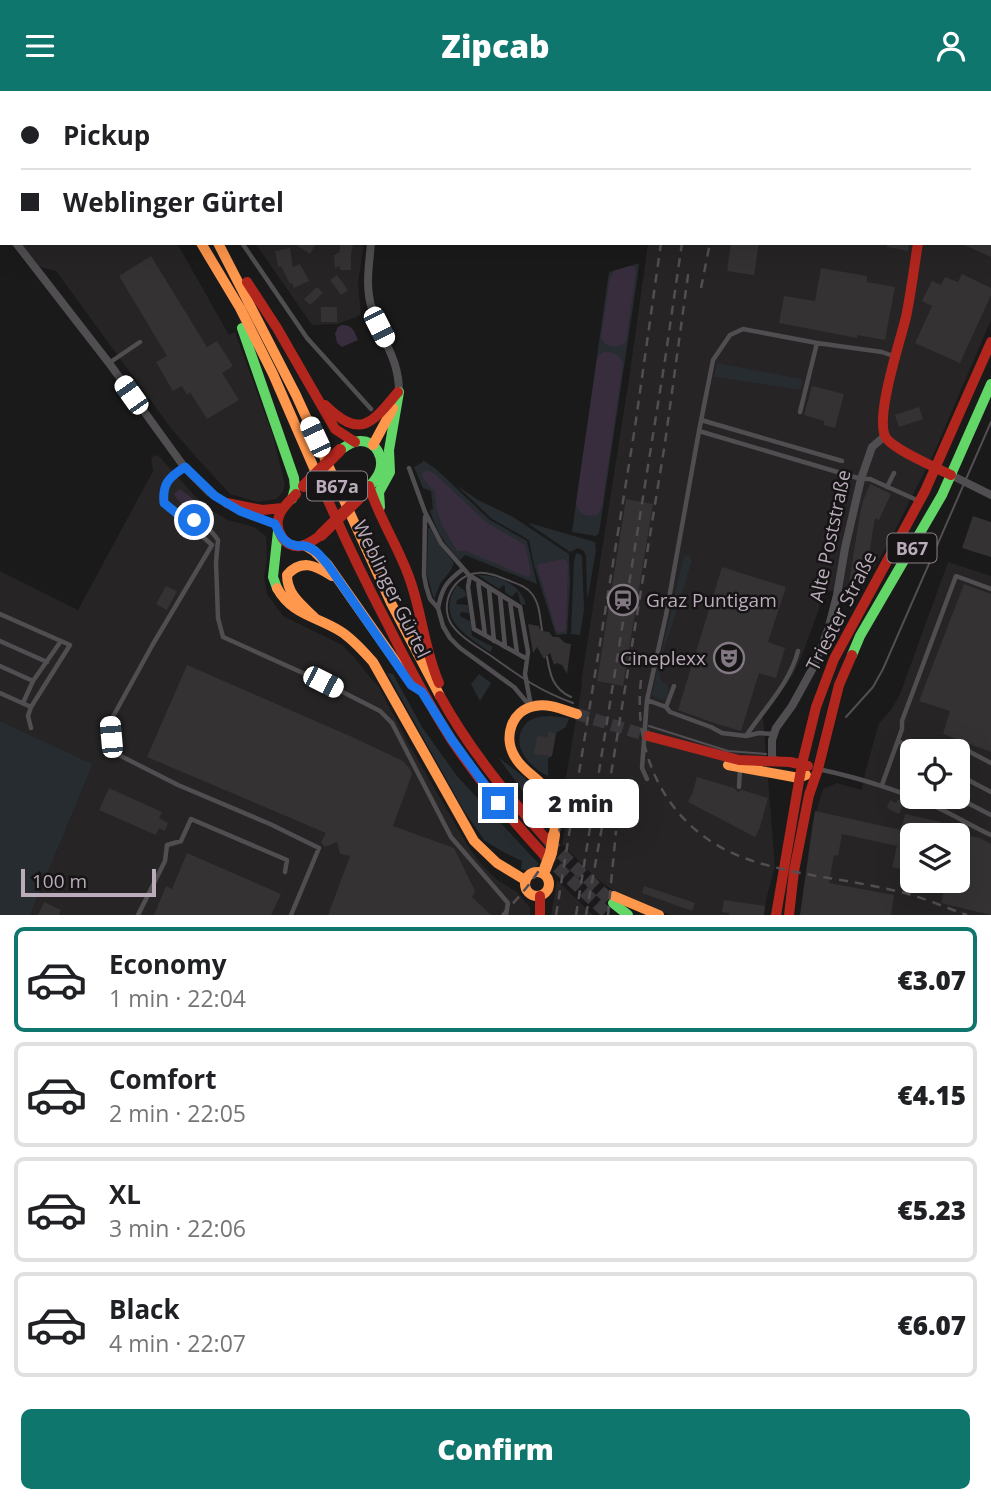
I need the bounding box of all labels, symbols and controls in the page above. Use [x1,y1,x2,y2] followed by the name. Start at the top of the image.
[441,24,550,67] text: Zipcab
[21,27,59,65] icon: menu
[932,27,970,65] icon: person
[63,117,150,153] text: Pickup
[63,184,284,220] text: Weblinger Gürtel
[361,304,398,350] car
[111,372,152,418] car
[297,414,334,460] car
[803,468,857,604] street label: Alte Poststraße
[307,471,367,501] road number: B67a
[178,504,210,536] route start
[347,516,437,662] street label: Weblinger Gürtel
[888,534,936,563] road number: B67
[800,547,882,675] street label: Triester Straße
[606,583,640,617] station icon: Graz Puntigam
[646,587,777,613] place label: Graz Puntigam
[712,641,746,675] theatre icon: Cineplexx
[620,645,706,671] place label: Cineplexx
[300,663,347,701] car
[99,715,124,759] car
[900,739,970,893] map controls
[900,739,970,809] button: locate
[522,779,638,827] callout: 2 min
[482,787,514,819] route end
[548,787,614,819] text: 2 min
[900,823,970,893] button: layers
[21,866,156,898] scale bar
[32,868,87,894] text: 100 m
[109,946,227,982] text: Economy
[25,948,88,1011] icon: car
[898,962,966,998] text: €3.07
[109,982,246,1014] text: 1 min · 22:04
[109,1061,216,1097] text: Comfort
[25,1063,88,1126] icon: car
[898,1077,966,1113] text: €4.15
[109,1097,246,1129] text: 2 min · 22:05
[109,1176,141,1212] text: XL
[25,1178,88,1241] icon: car
[898,1192,966,1228] text: €5.23
[109,1212,246,1244] text: 3 min · 22:06
[109,1291,180,1327] text: Black
[25,1293,88,1356] icon: car
[898,1307,966,1343] text: €6.07
[109,1327,246,1359] text: 4 min · 22:07
[21,1409,970,1489] button: Confirm

